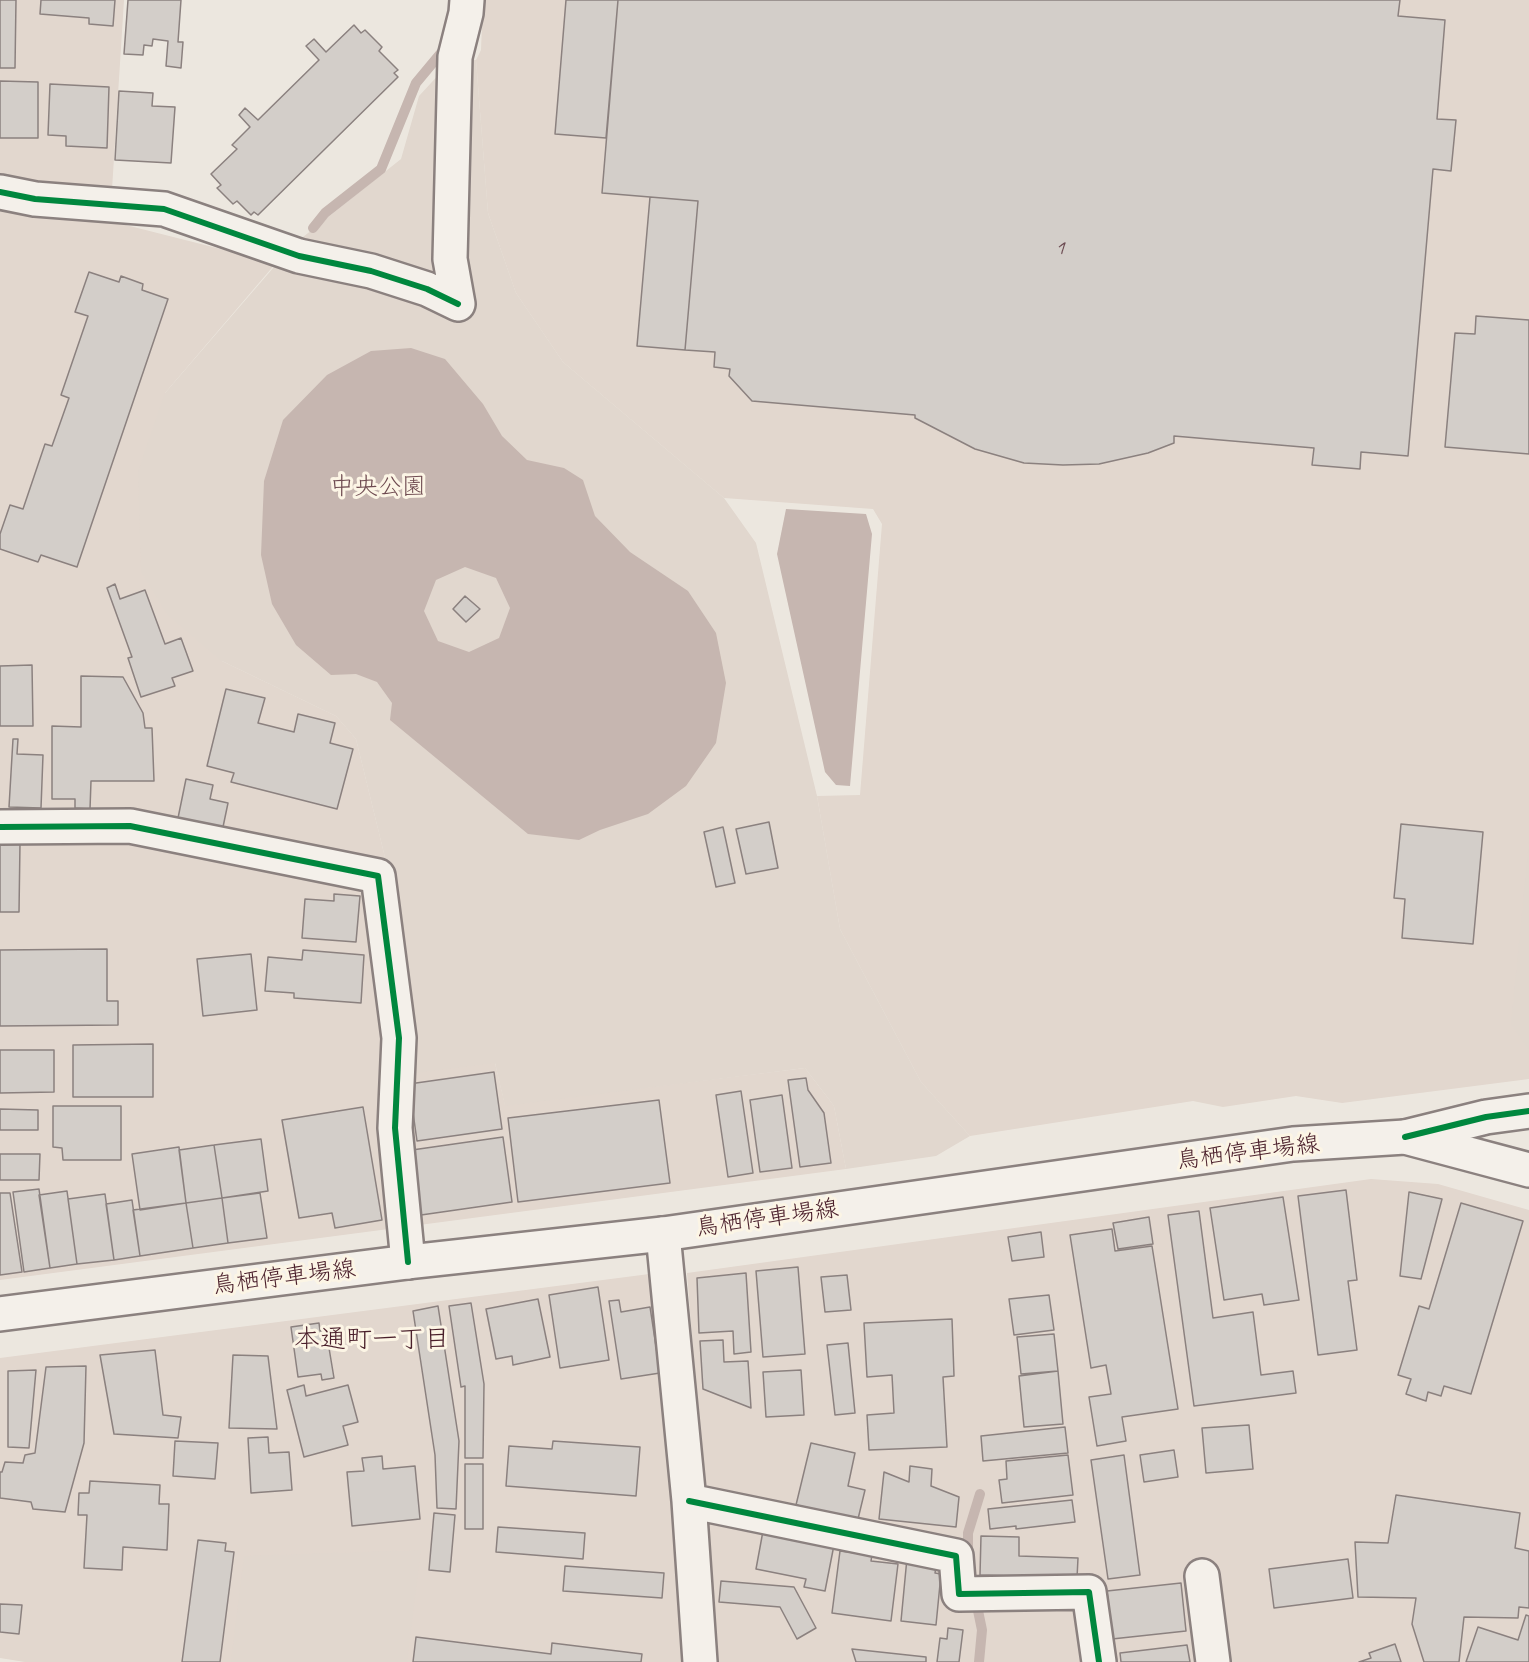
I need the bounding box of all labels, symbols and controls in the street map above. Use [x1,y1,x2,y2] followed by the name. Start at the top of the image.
[1055,235,1065,261] house number: 1
[330,474,426,502] park label: 中央公園
[1175,1130,1321,1176] street label: 鳥栖停車場線
[694,1195,840,1243] street label: 鳥栖停車場線
[211,1255,357,1301] street label: 鳥栖停車場線
[294,1324,450,1356] district label: 本通町一丁目

